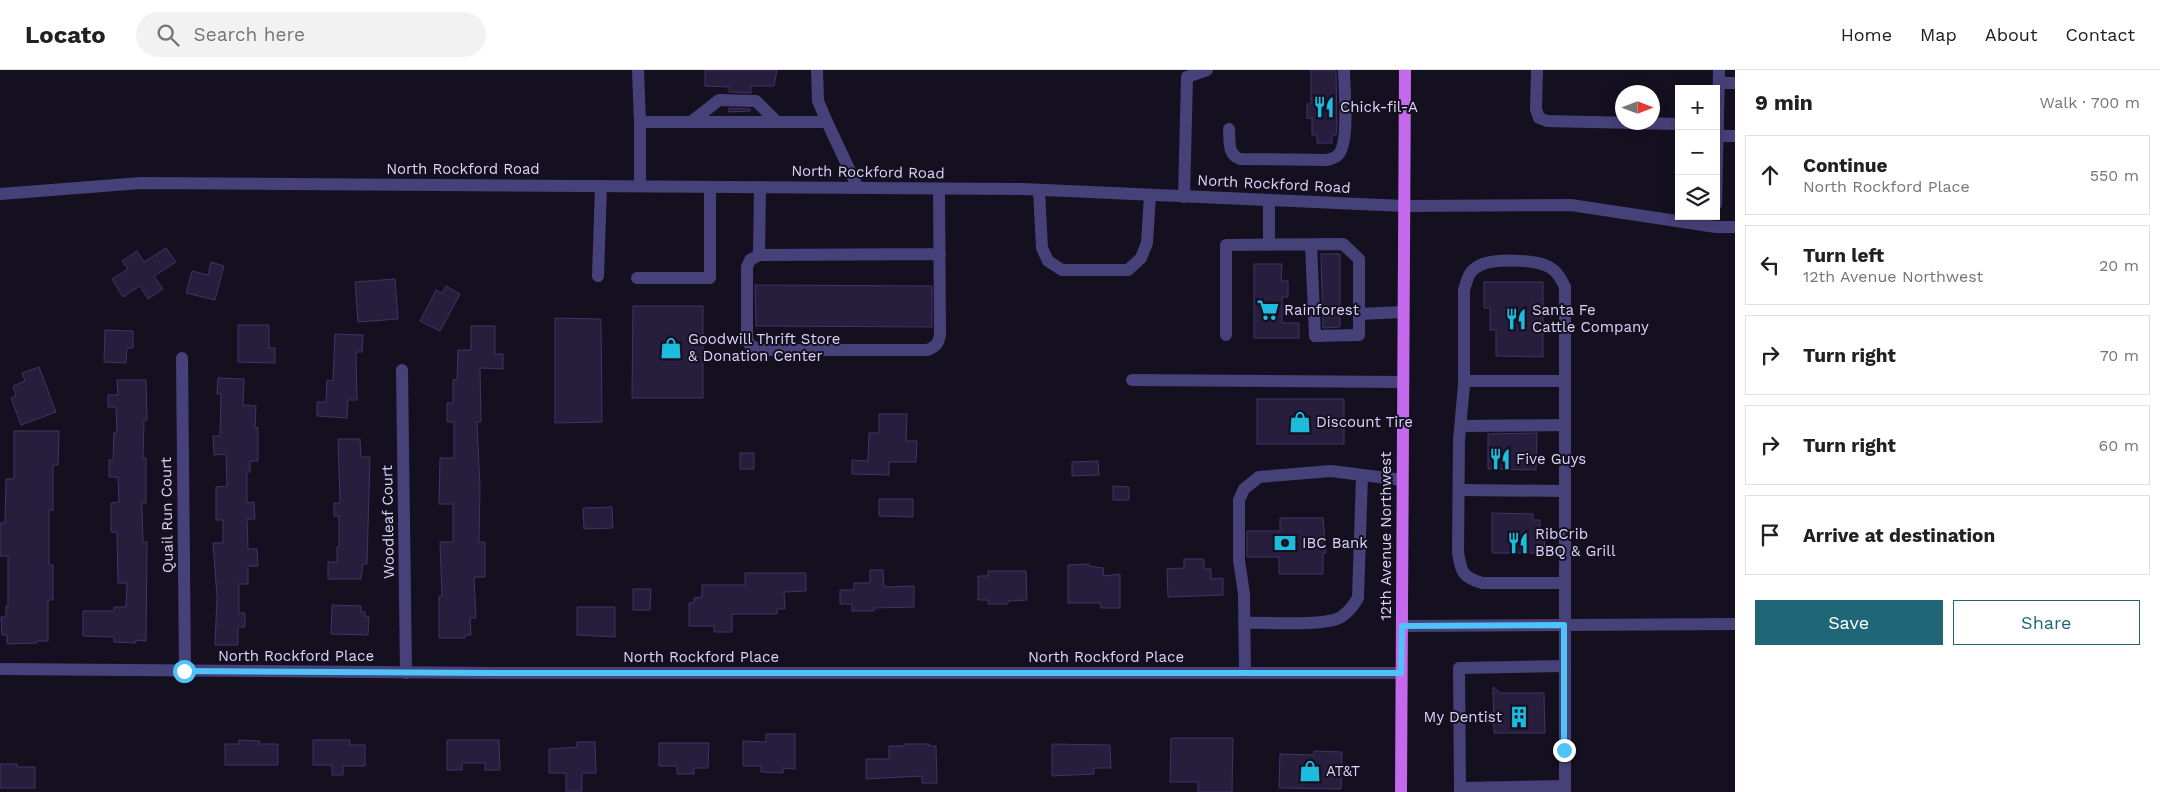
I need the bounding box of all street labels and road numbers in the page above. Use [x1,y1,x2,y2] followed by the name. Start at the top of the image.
[386,160,540,178] street label: North Rockford Road
[791,162,945,182] street label: North Rockford Road
[1197,171,1351,197] street label: North Rockford Road
[1377,451,1395,621] street label: 12th Avenue Northwest
[157,456,177,573] street label: Quail Run Court
[378,464,398,579] street label: Woodleaf Court
[218,647,374,665] street label: North Rockford Place
[623,648,779,666] street label: North Rockford Place
[1028,648,1184,666] street label: North Rockford Place

